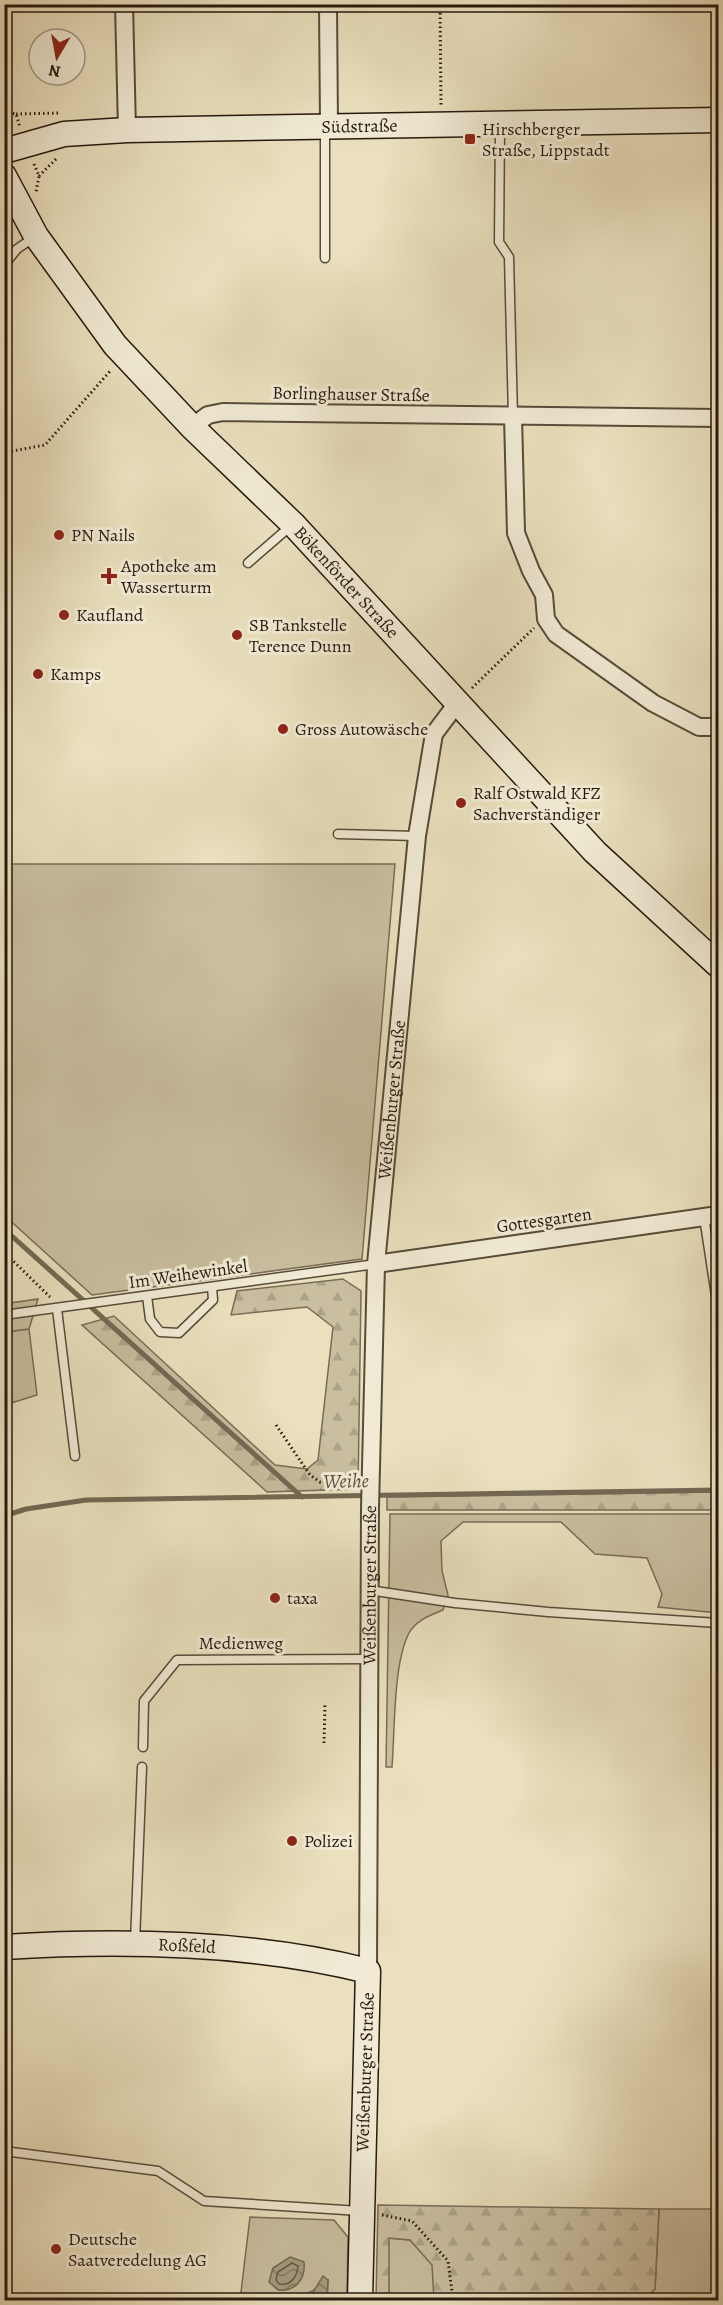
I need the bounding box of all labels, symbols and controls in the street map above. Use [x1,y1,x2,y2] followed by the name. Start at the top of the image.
[27,27,87,87] north arrow
[47,59,62,83] text: N
[321,113,398,139] street label: Südstraße
[482,117,610,162] place label: Hirschberger Straße, Lippstadt
[463,132,477,146] marker: Hirschberger Straße, Lippstadt
[272,381,430,407] street label: Borlinghauser Straße
[288,521,404,643] street label: Bökenförder Straße
[71,523,135,547] place label: PN Nails
[52,528,66,542] marker: PN Nails
[120,554,217,599] place label: Apotheke am Wasserturm
[102,569,116,583] marker: Apotheke am Wasserturm
[76,603,144,627] place label: Kaufland
[57,608,71,622] marker: Kaufland
[249,613,352,658] place label: SB Tankstelle Terence Dunn
[230,628,244,642] marker: SB Tankstelle Terence Dunn
[50,662,101,686] place label: Kamps
[31,667,45,681] marker: Kamps
[295,717,428,741] place label: Gross Autowäsche
[276,722,290,736] marker: Gross Autowäsche
[473,781,601,826] place label: Ralf Ostwald KFZ Sachverständiger
[454,796,468,810] marker: Ralf Ostwald KFZ Sachverständiger
[372,1019,411,1182] street label: Weißenburger Straße
[495,1201,593,1239] street label: Gottesgarten
[127,1254,250,1294] street label: Im Weihewinkel
[323,1467,369,1495] water label: Weihe
[357,1505,382,1666] street label: Weißenburger Straße
[287,1586,319,1610] place label: taxa
[268,1591,282,1605] marker: taxa
[199,1631,283,1655] street label: Medienweg
[304,1829,353,1853] place label: Polizei
[285,1834,299,1848] marker: Polizei
[158,1932,217,1959] street label: Roßfeld
[350,1992,380,2153] street label: Weißenburger Straße
[68,2227,207,2272] place label: Deutsche Saatveredelung AG
[49,2242,63,2256] marker: Deutsche Saatveredelung AG

